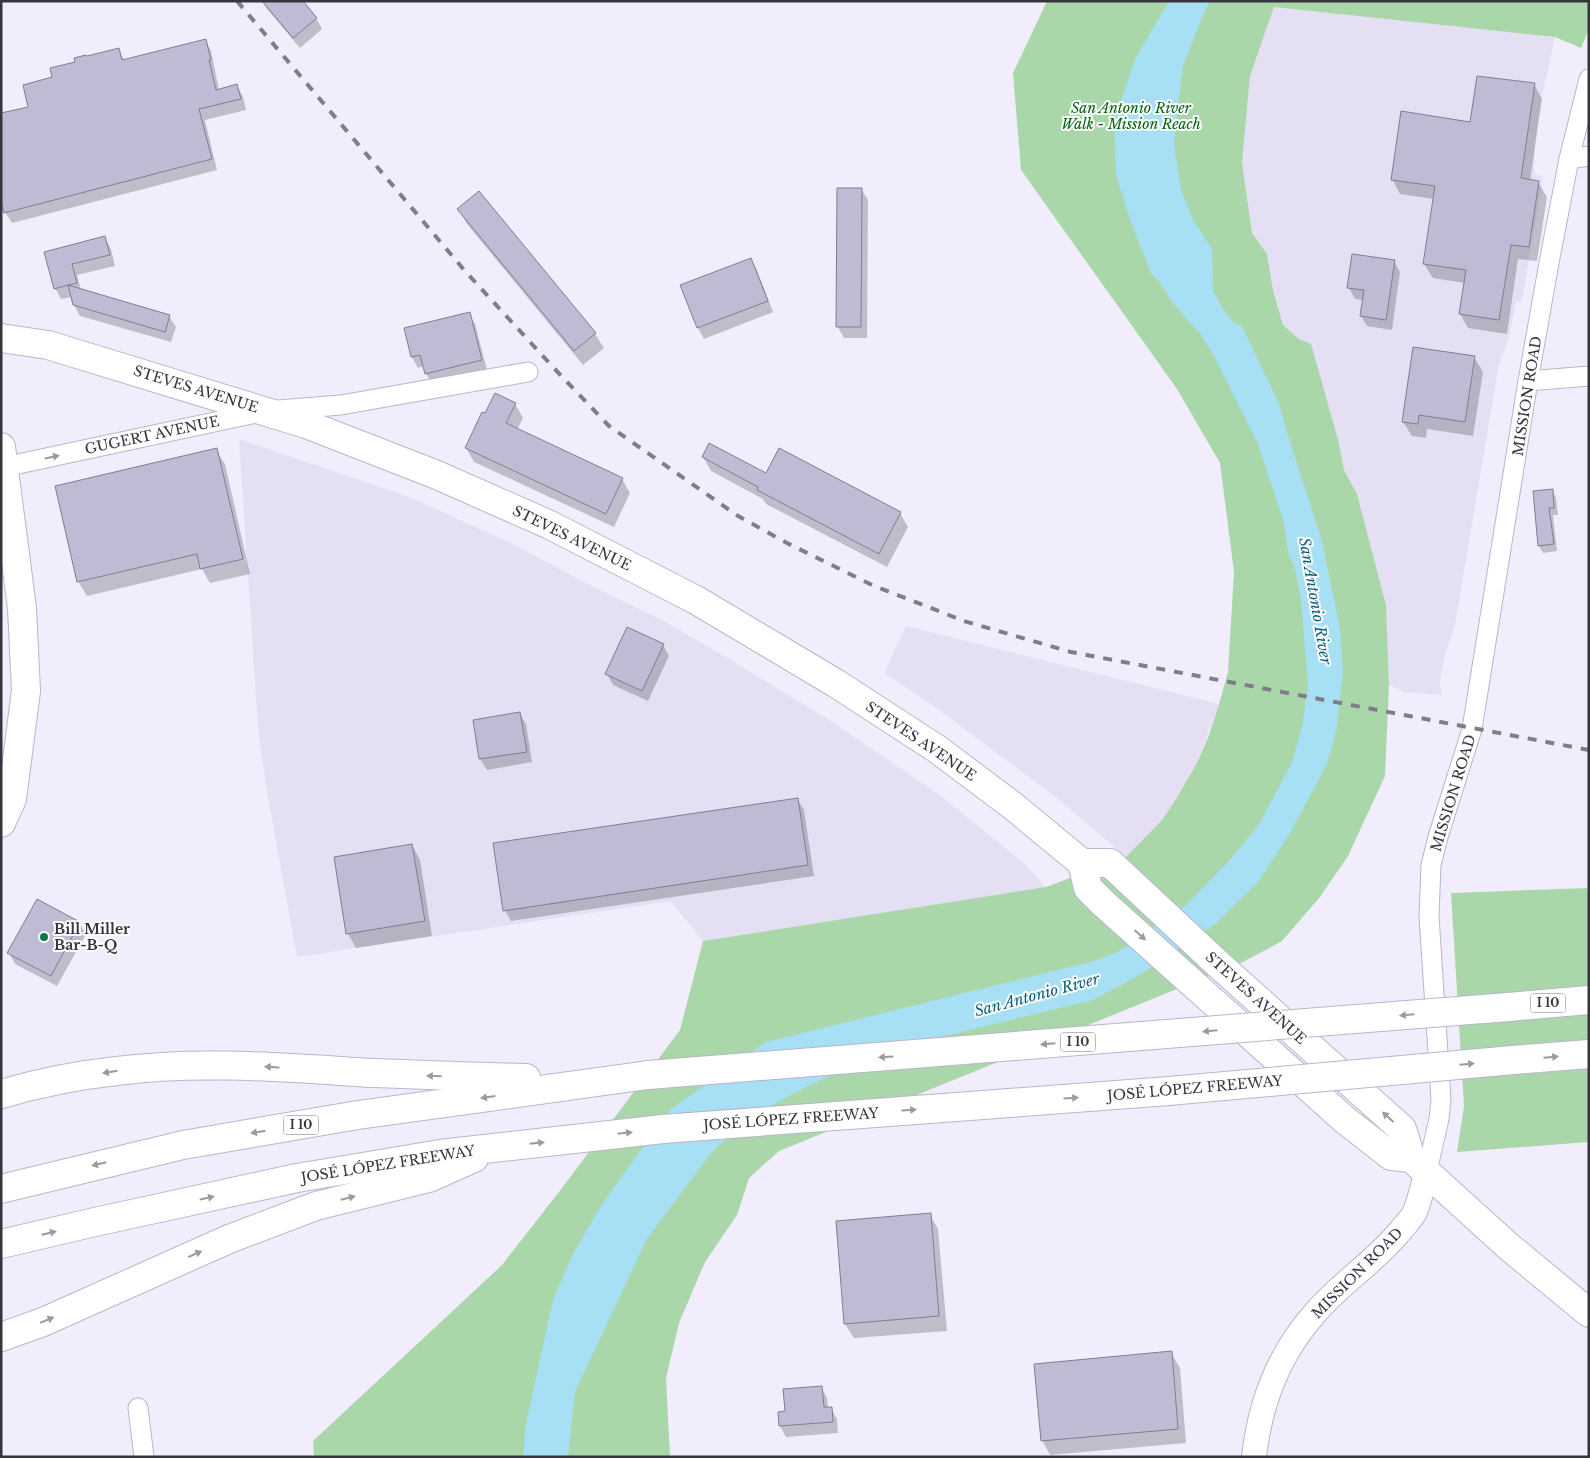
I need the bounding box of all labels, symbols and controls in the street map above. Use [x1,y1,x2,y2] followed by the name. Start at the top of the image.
[1061,99,1201,133] park label: San Antonio River Walk - Mission Reach
[1509,335,1545,457] street label: MISSION ROAD
[131,361,261,417] street label: STEVES AVENUE
[83,412,221,458] street label: GUGERT AVENUE
[44,453,59,461] one-way arrow
[510,501,634,575] street label: STEVES AVENUE
[1295,536,1336,667] water label: San Antonio River
[862,697,980,785] street label: STEVES AVENUE
[1427,732,1479,854] street label: MISSION ROAD
[54,920,130,954] place label: Bill Miller Bar-B-Q
[1133,930,1146,941] one-way arrow
[38,931,50,943] marker: Bill Miller Bar-B-Q
[1202,948,1310,1048] street label: STEVES AVENUE
[972,968,1103,1020] water label: San Antonio River
[1530,994,1566,1012] road number: I 10
[1399,1011,1415,1019] one-way arrow
[1202,1027,1218,1035] one-way arrow
[1060,1032,1096,1052] road number: I 10
[1040,1040,1056,1048] one-way arrow
[878,1053,894,1061] one-way arrow
[1543,1053,1559,1061] one-way arrow
[1460,1060,1476,1068] one-way arrow
[264,1063,280,1071] one-way arrow
[101,1068,117,1076] one-way arrow
[426,1071,442,1079] one-way arrow
[1105,1071,1284,1105] street label: JOSÉ LÓPEZ FREEWAY
[479,1093,495,1101] one-way arrow
[1063,1094,1079,1102] one-way arrow
[701,1104,880,1134] street label: JOSÉ LÓPEZ FREEWAY
[901,1106,917,1114] one-way arrow
[1383,1111,1395,1123] one-way arrow
[284,1116,318,1134] road number: I 10
[250,1129,266,1137] one-way arrow
[617,1129,633,1137] one-way arrow
[530,1139,546,1147] one-way arrow
[298,1141,477,1187] street label: JOSÉ LÓPEZ FREEWAY
[91,1160,106,1168] one-way arrow
[200,1193,216,1201] one-way arrow
[340,1194,355,1202] one-way arrow
[1308,1224,1406,1322] street label: MISSION ROAD
[41,1229,56,1237] one-way arrow
[188,1249,202,1257] one-way arrow
[40,1315,54,1323] one-way arrow

